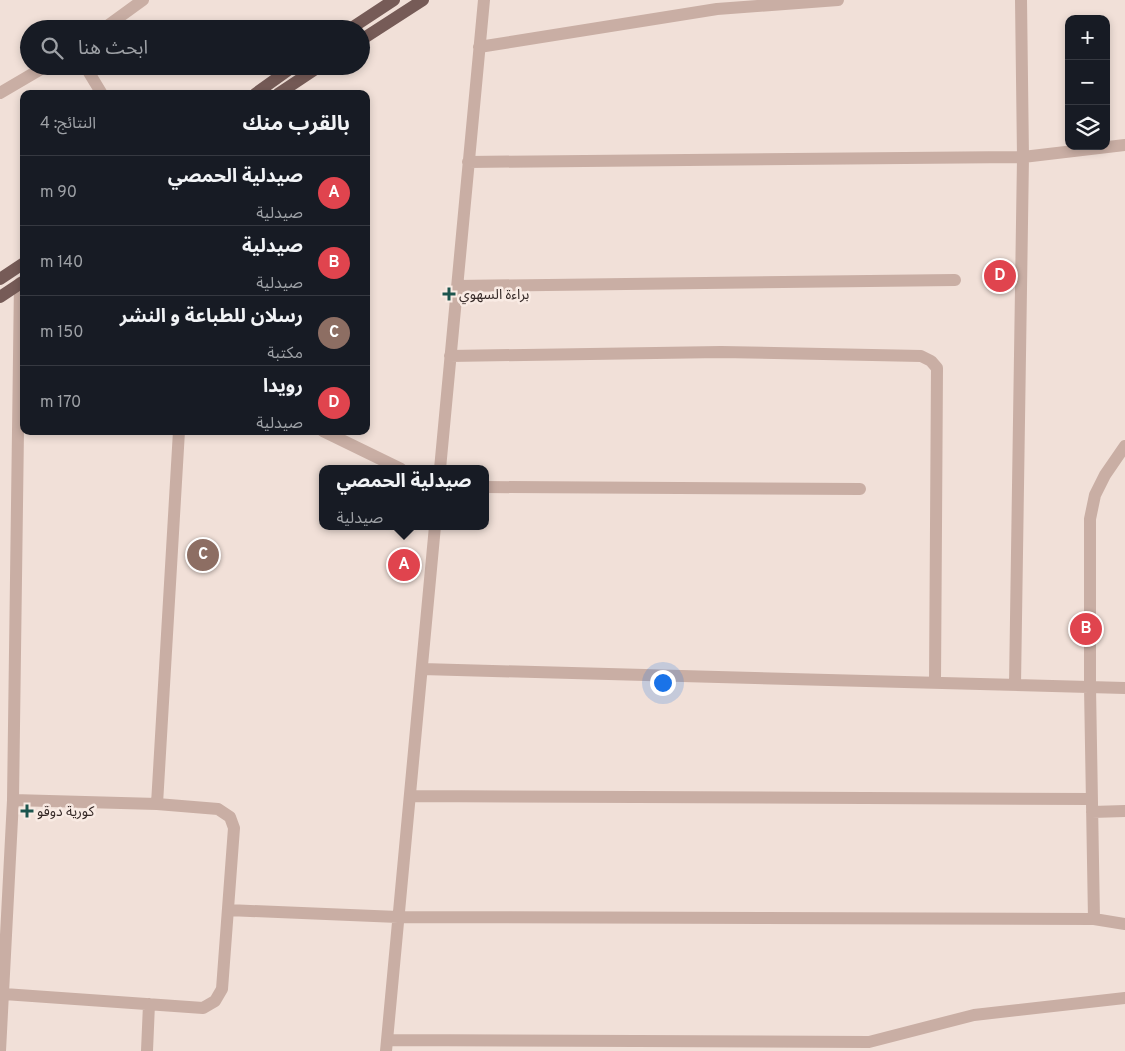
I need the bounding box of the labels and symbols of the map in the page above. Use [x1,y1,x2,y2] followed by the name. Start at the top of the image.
[984,257,1016,295] pin: D
[459,287,529,305] place label: براءة السهوي
[443,288,455,300] marker: براءة السهوي
[187,536,219,574] pin: C
[388,546,420,584] pin: A
[1070,610,1102,648] pin: B
[650,670,676,696] your location
[37,804,94,821] place label: كورية دوقو
[21,805,33,817] marker: كورية دوقو

